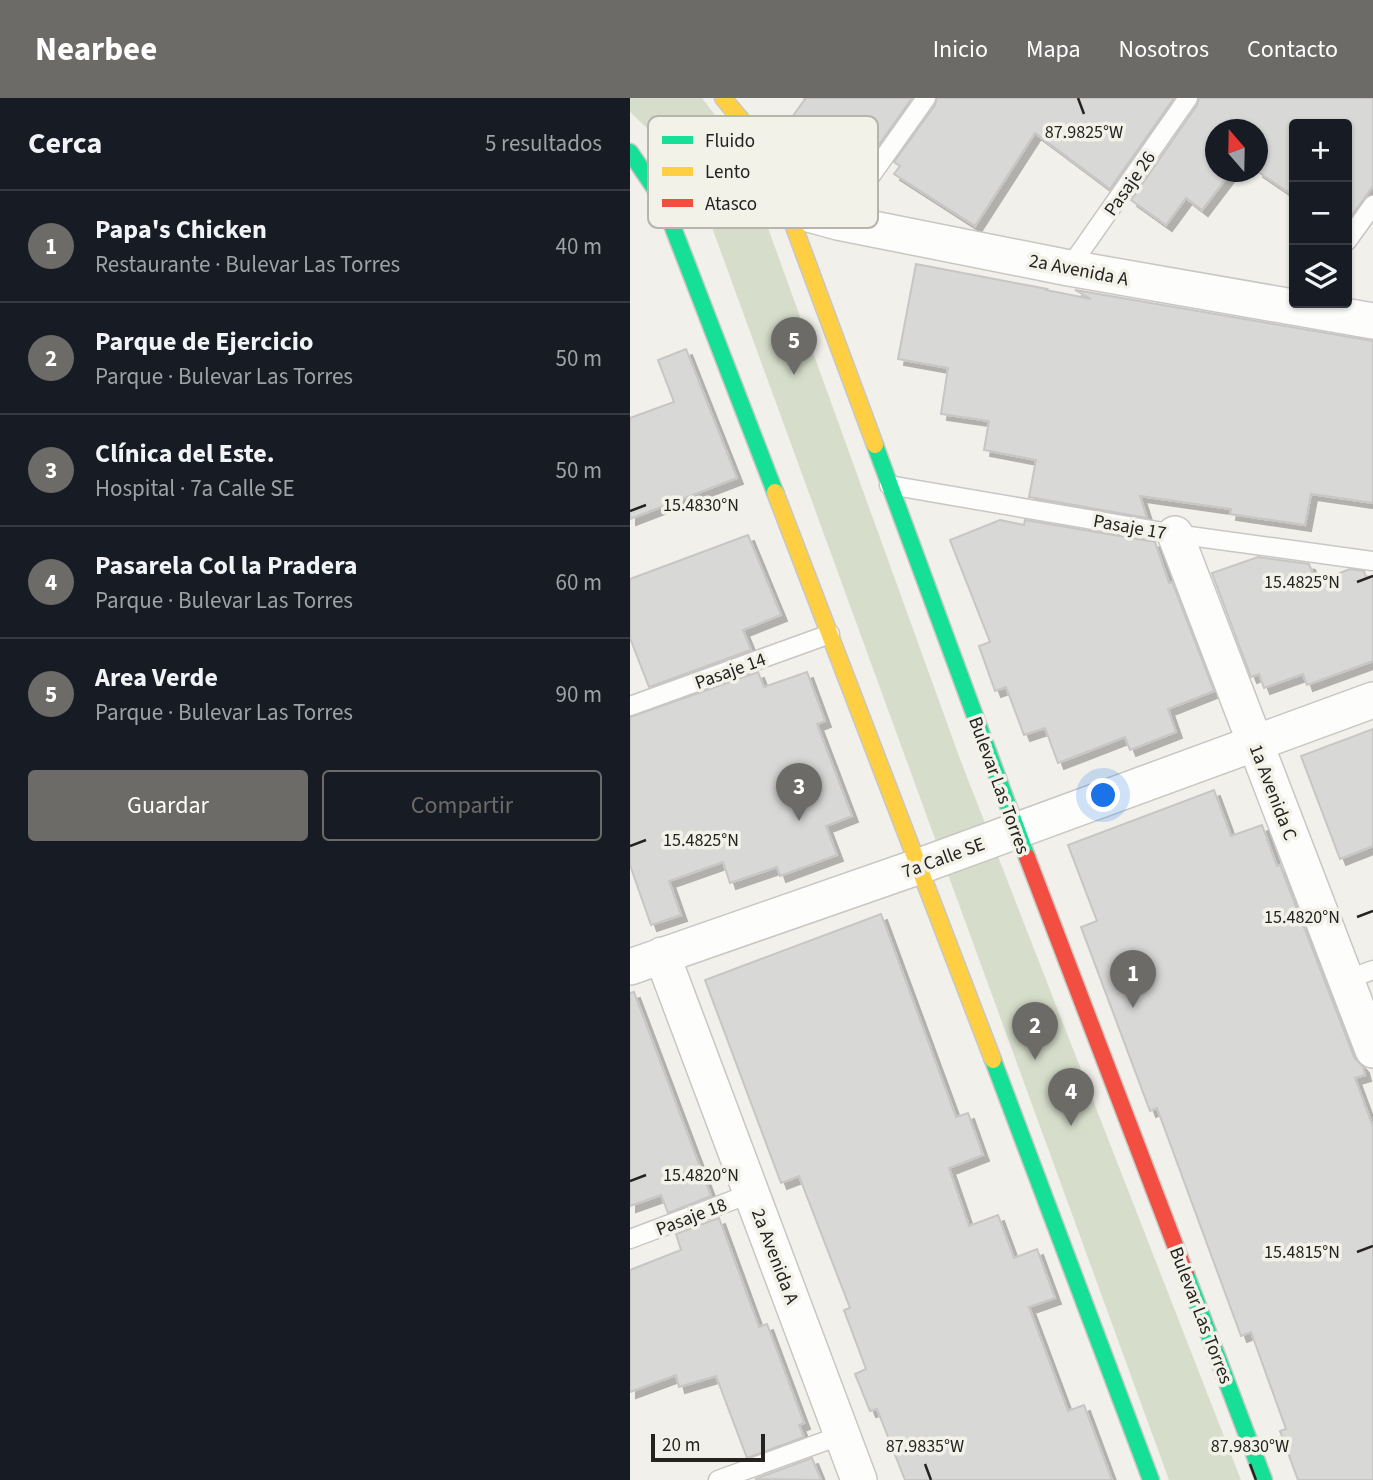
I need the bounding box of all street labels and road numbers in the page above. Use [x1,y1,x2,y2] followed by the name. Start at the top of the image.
[1098,146,1162,222] street label: Pasaje 26
[1027,248,1131,293] street label: 2a Avenida A
[1091,508,1168,547] street label: Pasaje 17
[691,646,770,697] street label: Pasaje 14
[961,713,1036,858] street label: Bulevar Las Torres
[1242,741,1303,845] street label: 1a Avenida C
[898,831,989,886] street label: 7a Calle SE
[652,1192,731,1243] street label: Pasaje 18
[744,1205,805,1309] street label: 2a Avenida A
[1162,1243,1239,1388] street label: Bulevar Las Torres

